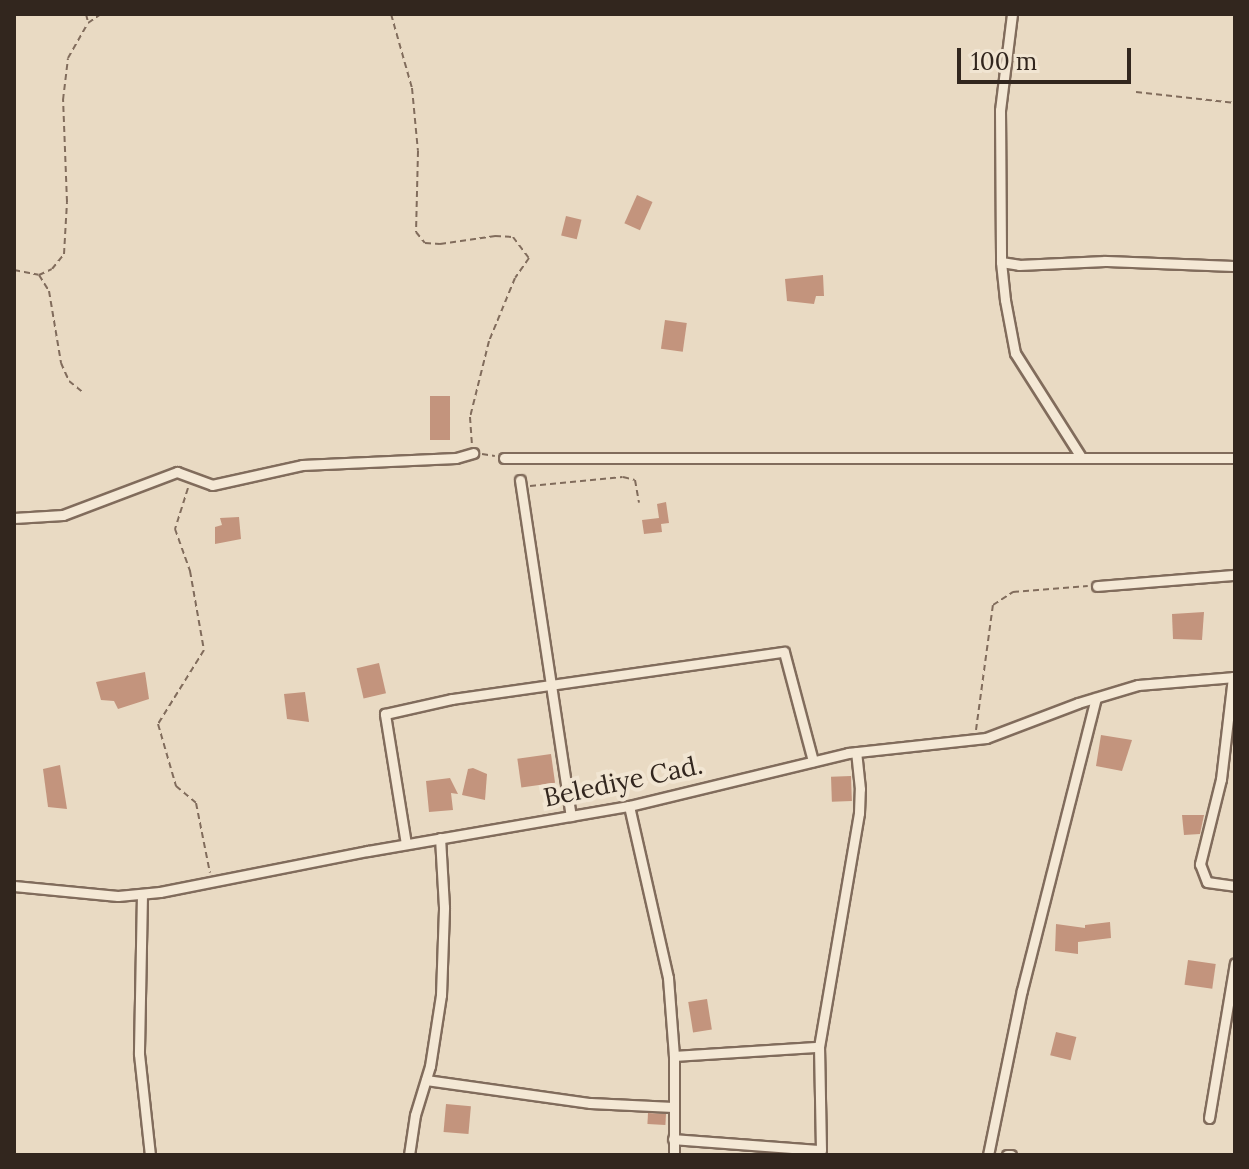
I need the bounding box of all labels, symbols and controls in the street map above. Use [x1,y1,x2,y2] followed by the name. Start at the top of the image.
[961,32,1135,82] scale bar
[971,46,1037,77] text: 100 m
[541,749,705,813] street label: Belediye Cad.

